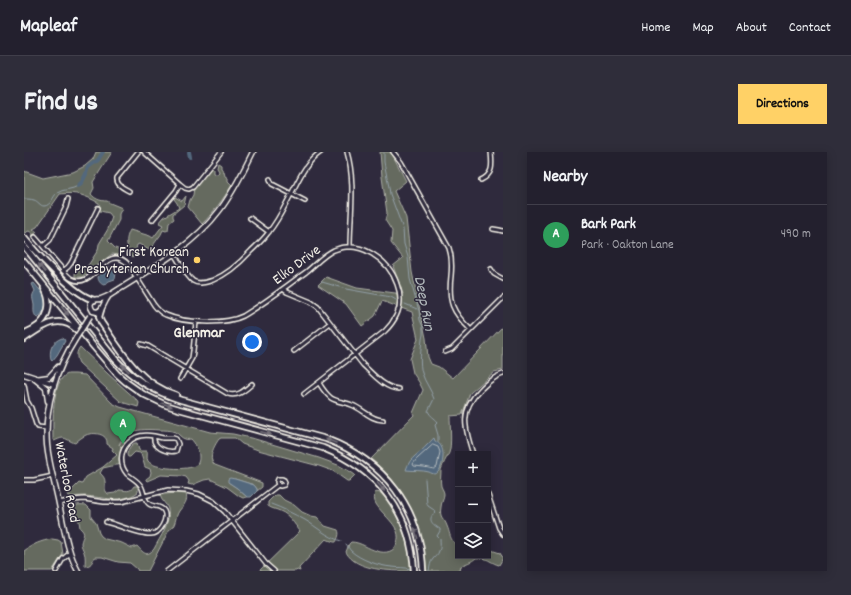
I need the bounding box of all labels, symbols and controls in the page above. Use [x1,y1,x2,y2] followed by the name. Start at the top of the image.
[20,14,77,41] text: Mapleaf
[641,18,670,38] text: Home
[692,18,714,38] text: Map
[736,18,767,38] text: About
[789,18,831,38] text: Contact
[24,84,98,124] text: Find us
[738,84,827,124] button: Directions
[543,166,587,190] text: Nearby
[581,214,636,236] text: Bark Park
[552,225,560,244] text: A
[781,225,811,244] text: 490 m
[581,236,674,255] text: Park · Oakton Lane
[268,240,326,291] street label: Elko Drive
[74,242,189,281] place label: First Korean Presbyterian Church
[192,255,202,265] marker: First Korean Presbyterian Church
[38,263,46,274] one-way arrow
[407,274,440,333] water label: Deep Run
[61,306,69,317] one-way arrow
[174,322,225,345] district label: Glenmar
[242,332,262,352] your location
[120,364,130,373] one-way arrow
[161,403,173,409] one-way arrow
[110,411,136,444] pin: A
[259,430,272,436] one-way arrow
[325,437,337,443] one-way arrow
[47,440,85,525] street label: Waterloo Road
[455,451,491,559] map controls
[455,451,491,487] button: +
[376,481,385,492] one-way arrow
[455,487,491,523] button: −
[455,523,491,559] button: layers
[413,526,419,538] one-way arrow

